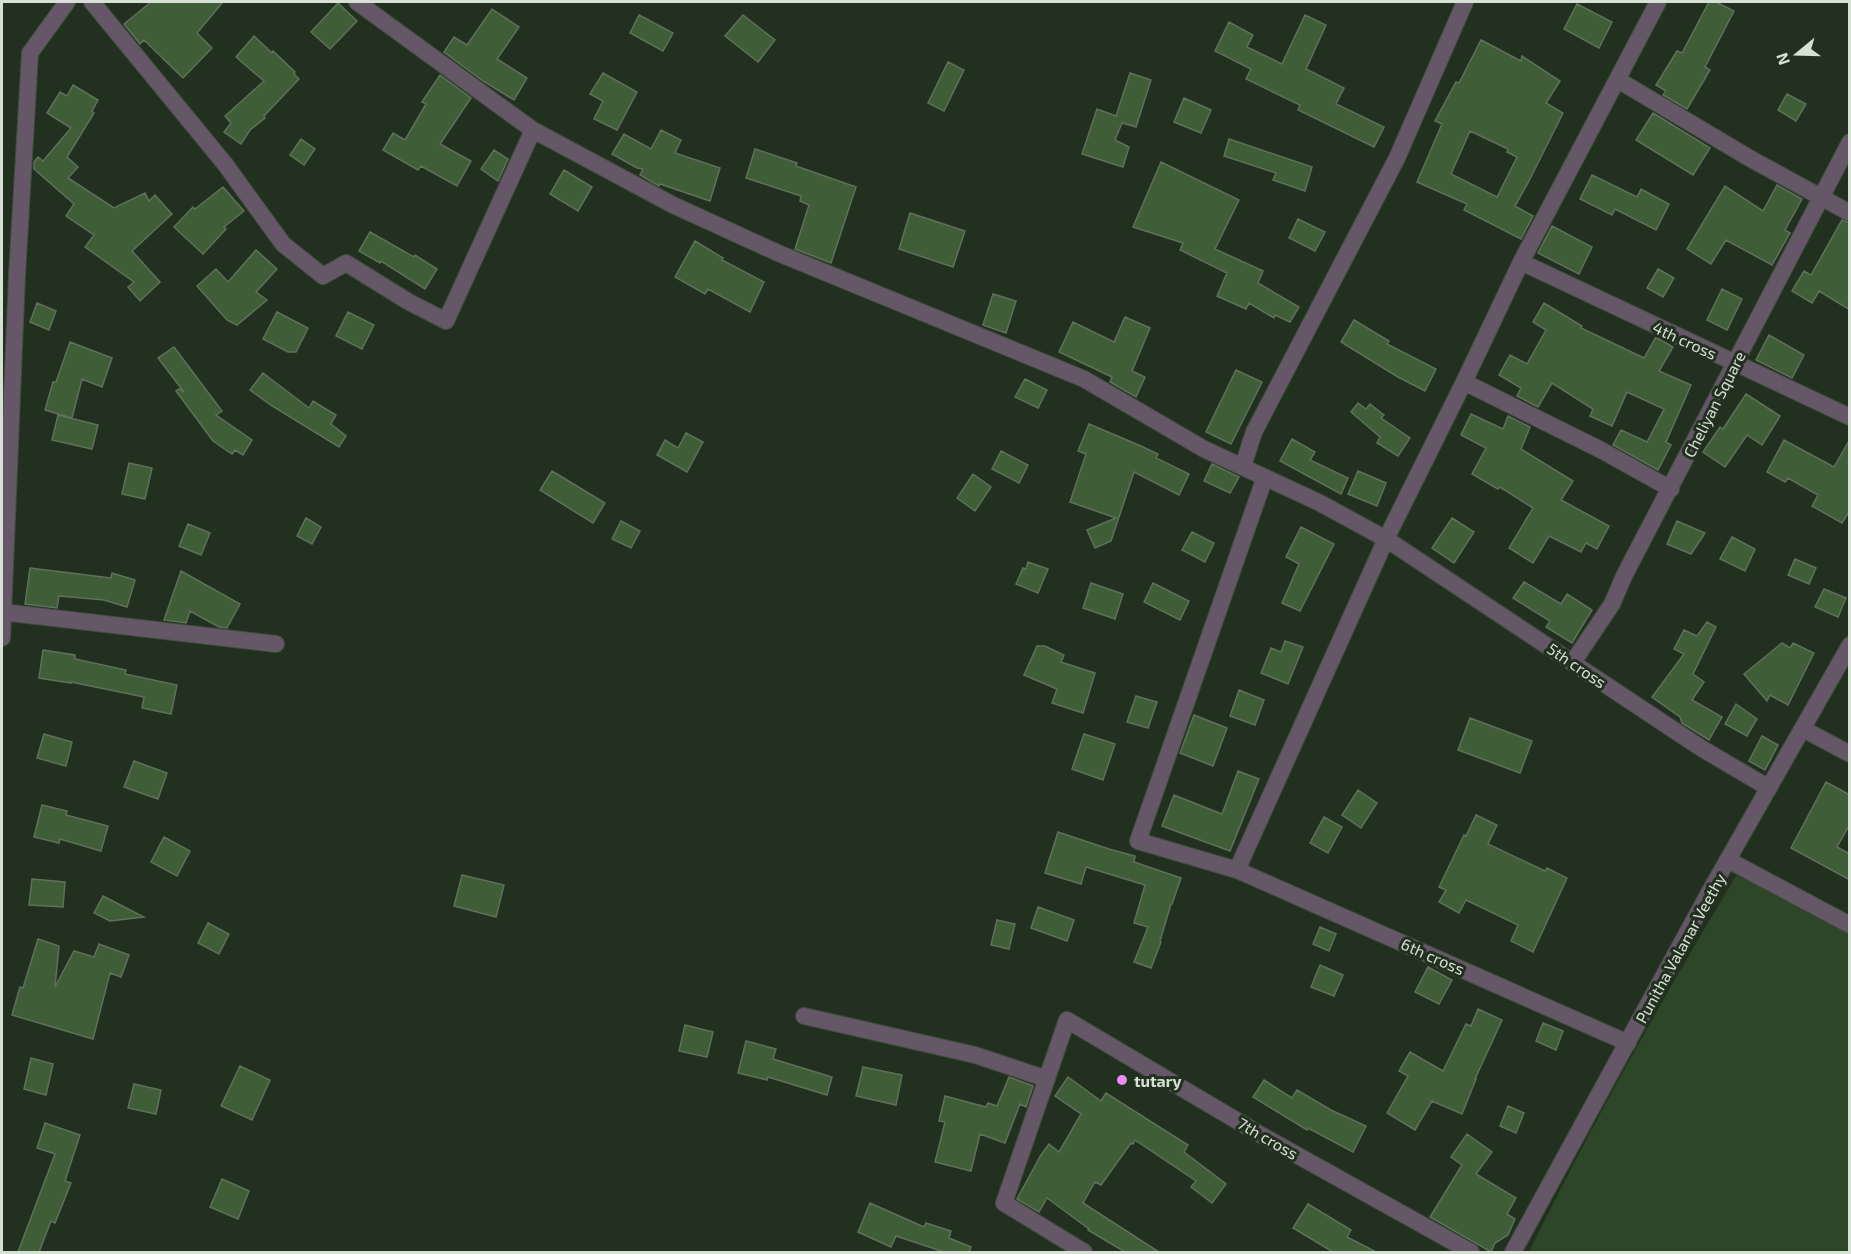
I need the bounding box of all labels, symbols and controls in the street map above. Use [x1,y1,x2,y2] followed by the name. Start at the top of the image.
[1767,24,1827,84] north arrow
[1771,50,1793,68] text: N
[1650,317,1720,363] street label: 4th cross
[1679,348,1749,460] street label: Cheliyan Square
[1544,638,1610,692] street label: 5th cross
[1631,869,1729,1026] street label: Punitha Valanar Veethy
[1398,934,1468,978] street label: 6th cross
[1134,1071,1182,1091] place label: tutary
[1115,1073,1129,1087] marker: tutary
[1234,1113,1302,1163] street label: 7th cross

